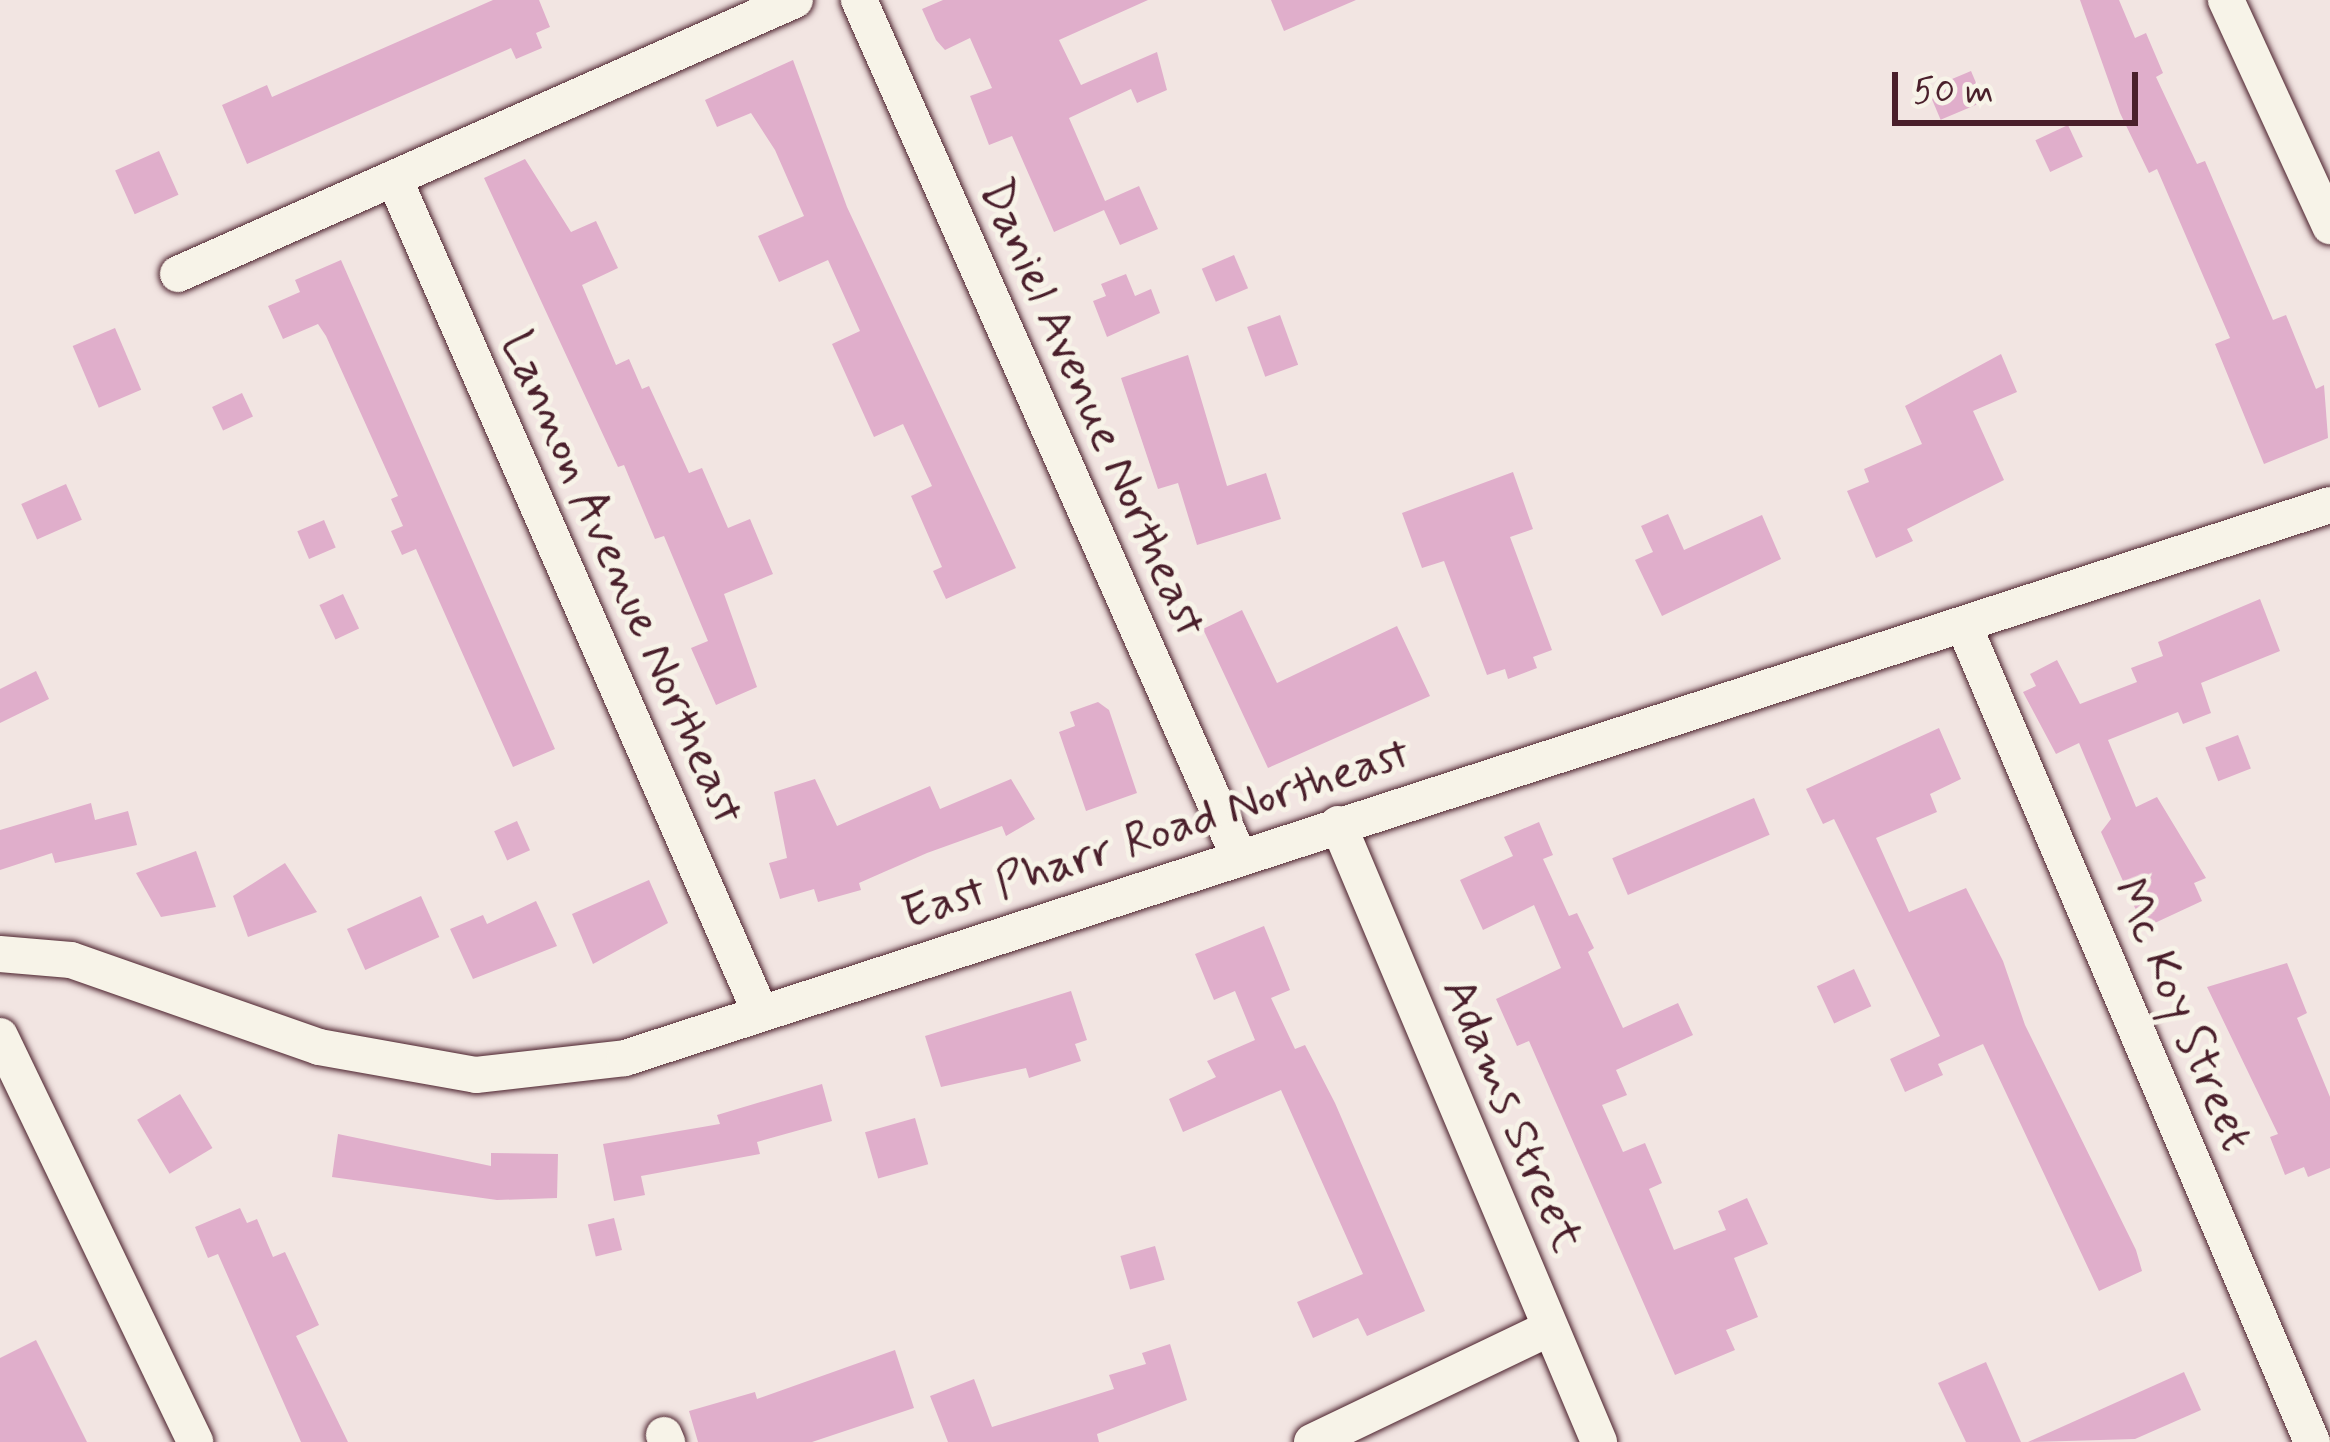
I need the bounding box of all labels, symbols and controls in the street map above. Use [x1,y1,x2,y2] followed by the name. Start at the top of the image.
[1898,48,2144,122] scale bar
[1913,69,1994,116] text: 50 m
[965,170,1219,646] street label: Daniel Avenue Northeast
[488,325,756,831] street label: Lannon Avenue Northeast
[894,724,1418,944] street label: East Pharr Road Northeast
[2096,863,2268,1167] street label: Mc Koy Street
[1428,969,1596,1261] street label: Adams Street

